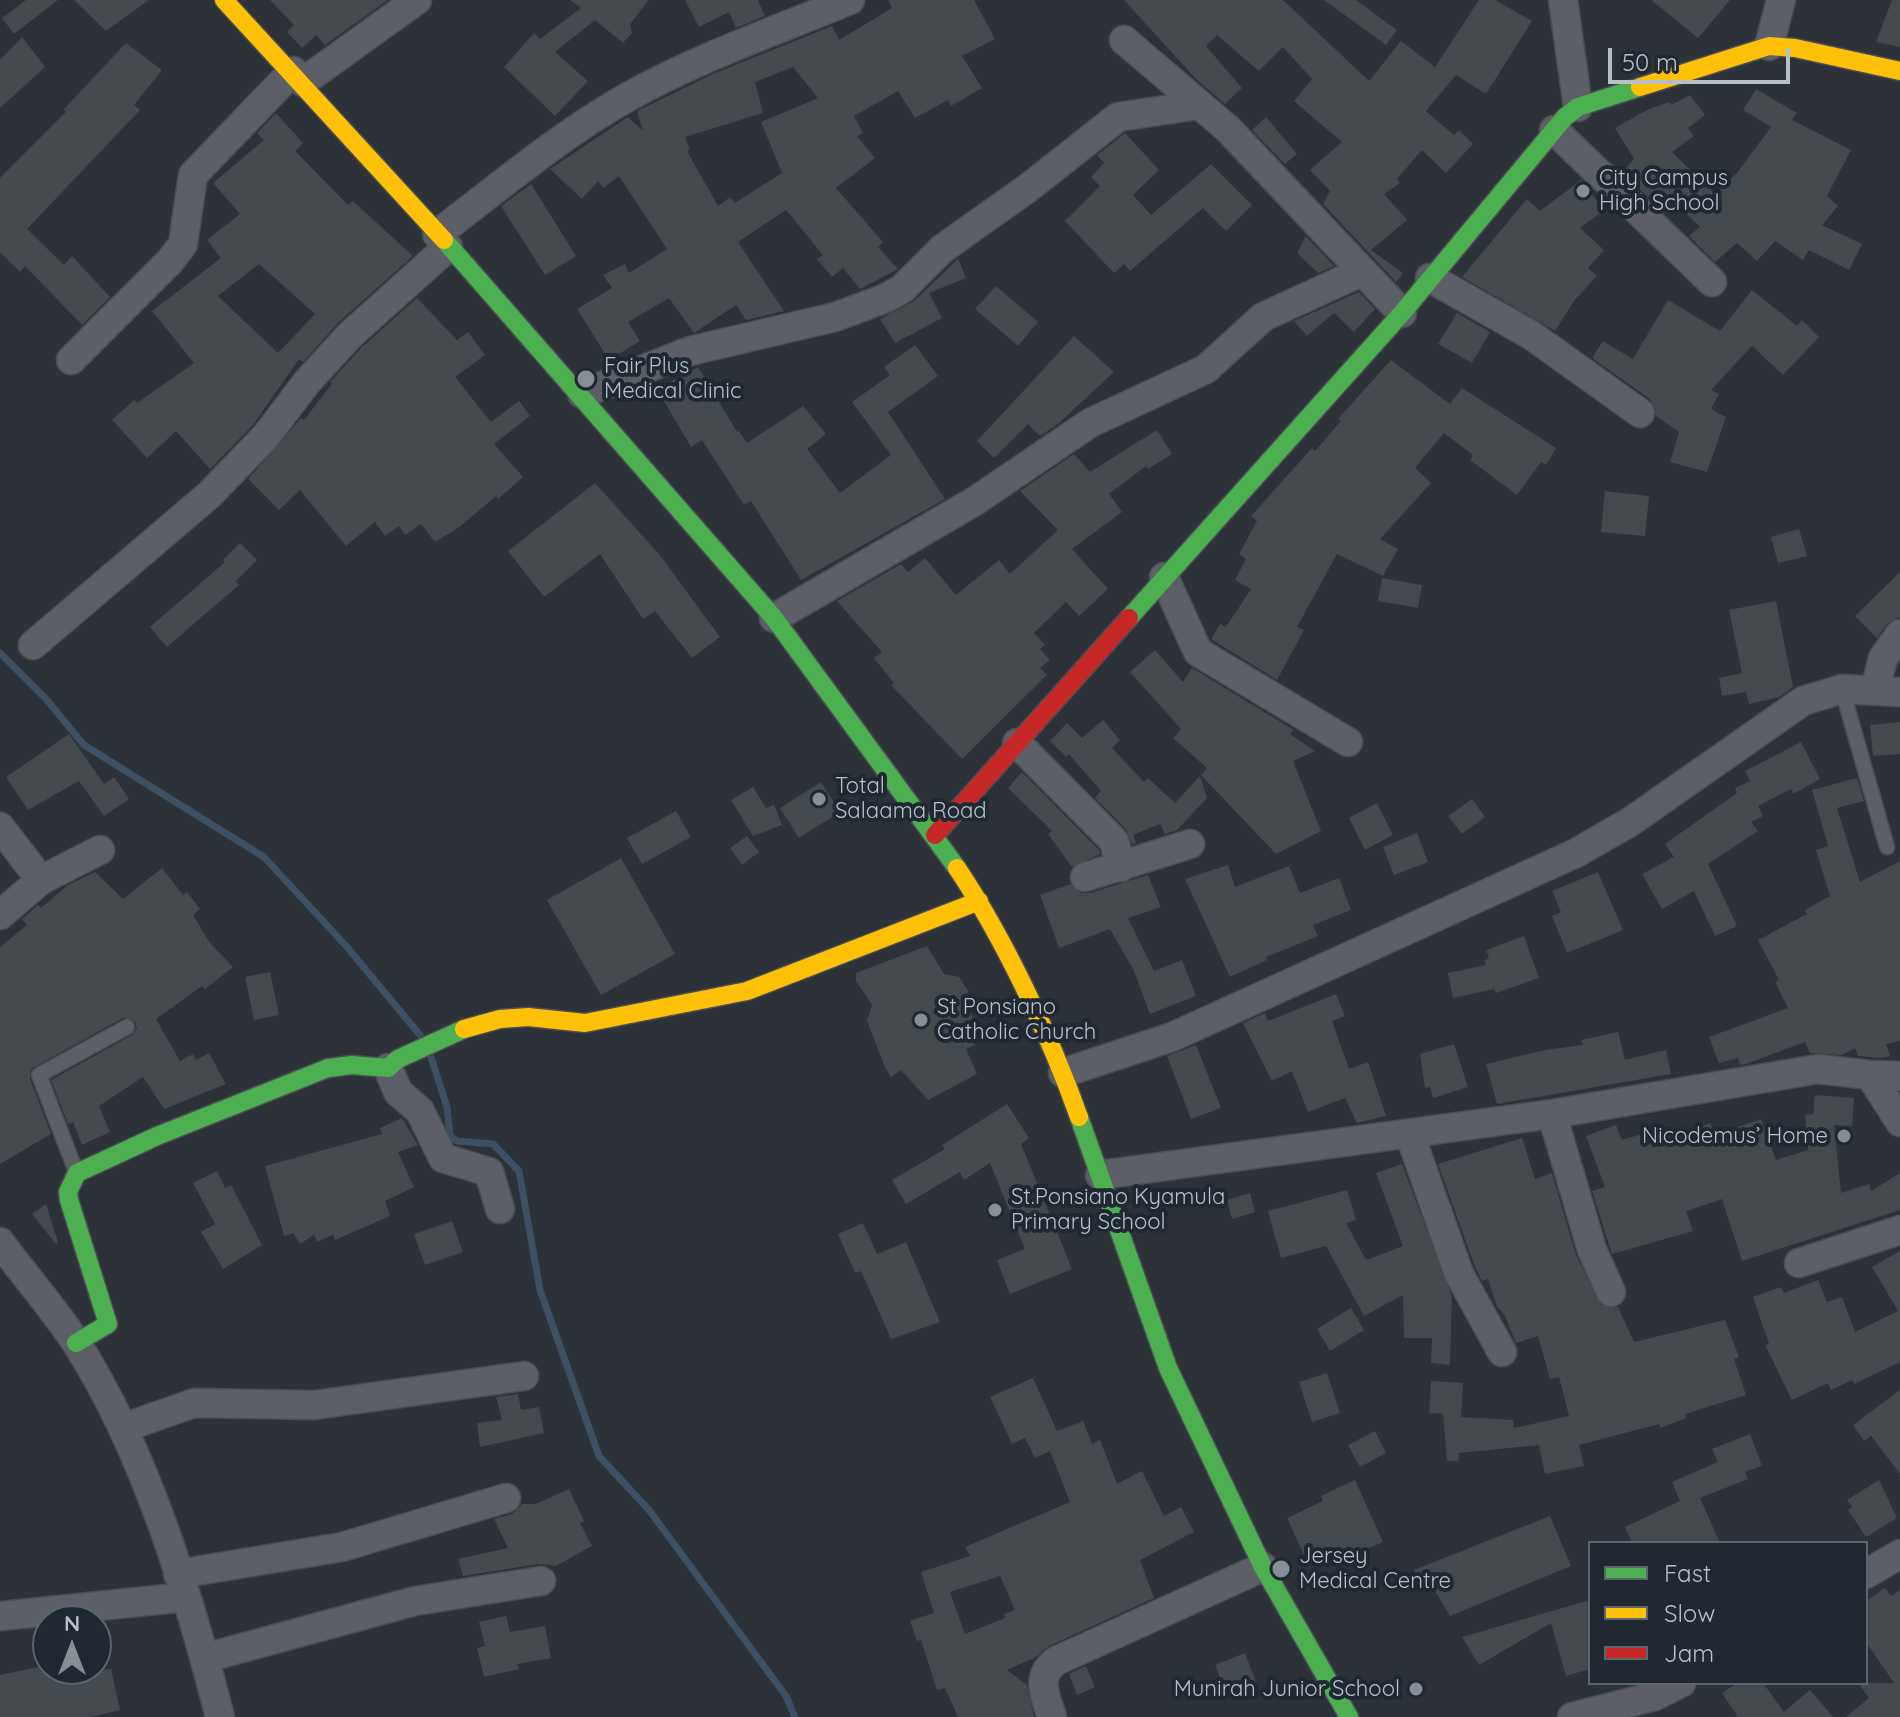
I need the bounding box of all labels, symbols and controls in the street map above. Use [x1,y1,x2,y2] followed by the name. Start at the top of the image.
[1612,32,1794,82] scale bar
[1622,47,1678,77] text: 50 m
[1599,165,1728,216] place label: City Campus High School
[1574,182,1592,200] marker: City Campus High School
[604,353,741,404] place label: Fair Plus Medical Clinic
[575,368,597,390] marker: Fair Plus Medical Clinic
[835,773,987,824] place label: Total Salaama Road
[810,790,828,808] marker: Total Salaama Road
[937,994,1096,1046] place label: St Ponsiano Catholic Church
[912,1011,930,1029] marker: St Ponsiano Catholic Church
[1642,1123,1828,1149] place label: Nicodemus’ Home
[1835,1127,1853,1145] marker: Nicodemus’ Home
[1011,1184,1225,1236] place label: St.Ponsiano Kyamula Primary School
[986,1201,1004,1219] marker: St.Ponsiano Kyamula Primary School
[1588,1541,1868,1685] legend
[1299,1543,1451,1594] place label: Jersey Medical Centre
[1270,1558,1292,1580] marker: Jersey Medical Centre
[1664,1558,1711,1588] text: Fast
[1664,1598,1715,1628] text: Slow
[32,1605,112,1685] north arrow
[64,1609,80,1637] text: N
[1664,1638,1714,1668] text: Jam
[1174,1676,1400,1702] place label: Munirah Junior School
[1407,1680,1425,1698] marker: Munirah Junior School

